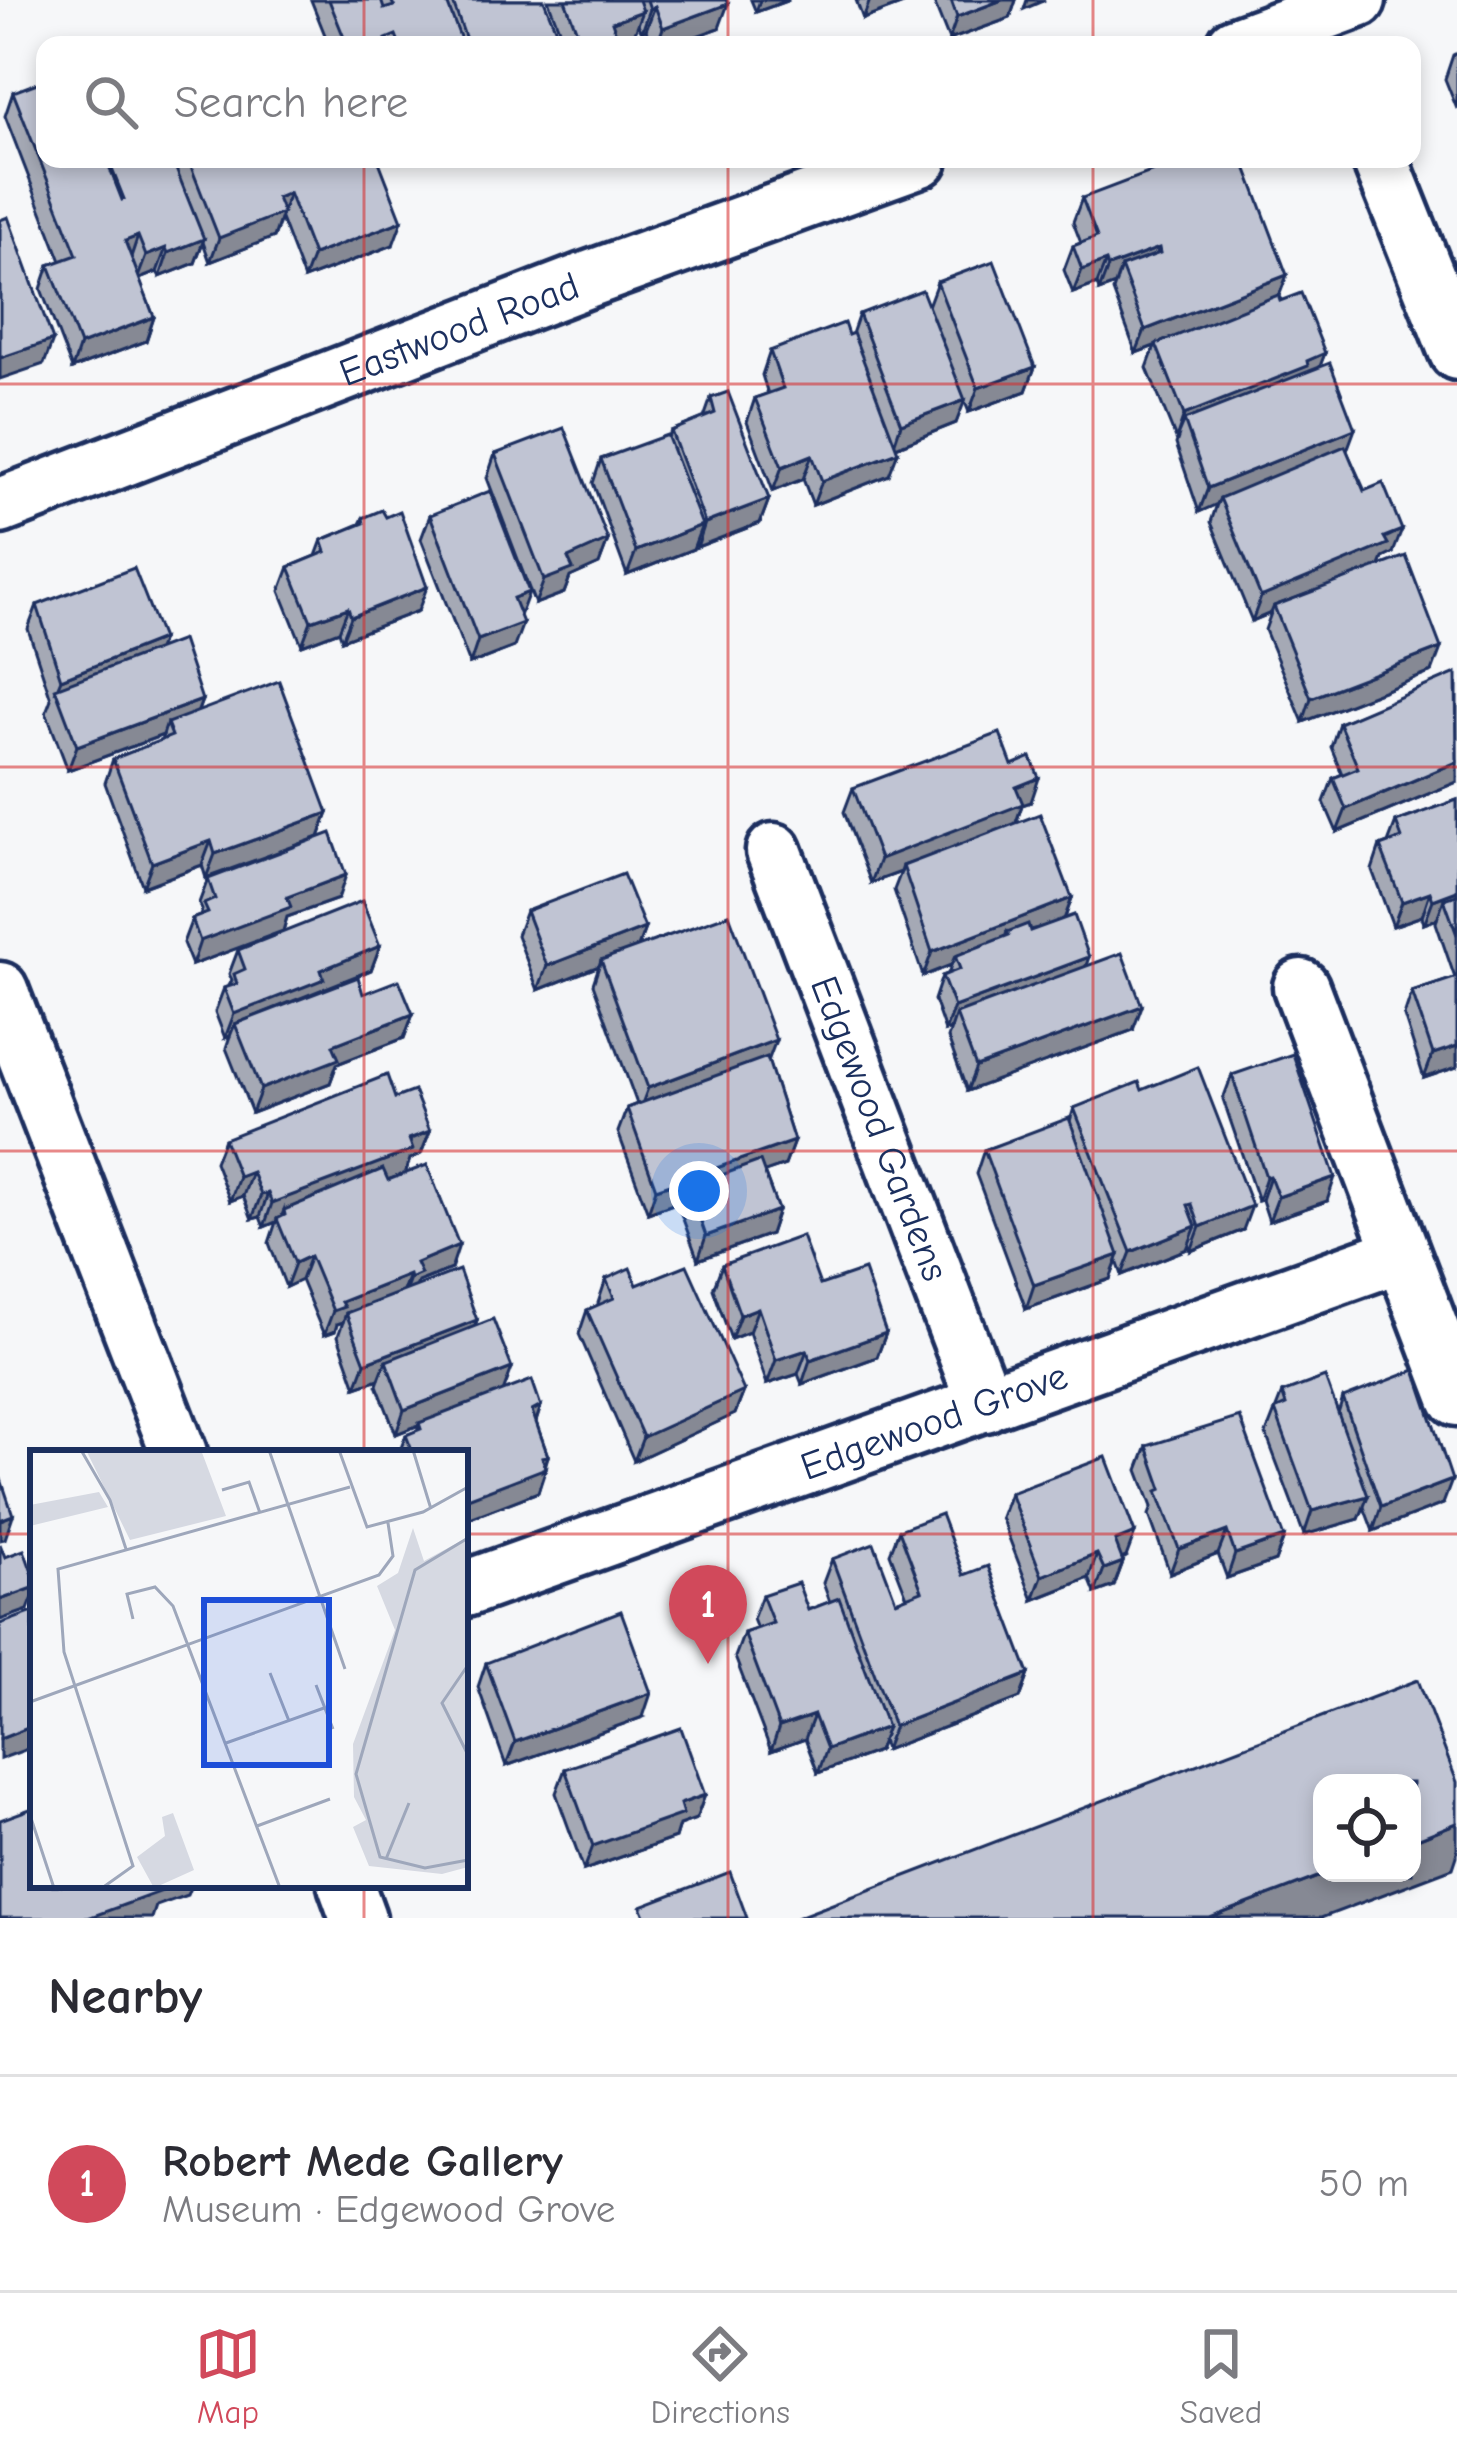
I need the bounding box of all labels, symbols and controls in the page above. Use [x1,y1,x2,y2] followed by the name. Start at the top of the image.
[36,36,1421,168] search box
[78,69,144,135] icon: search
[174,76,408,128] text: Search here
[333,263,585,396] street label: Eastwood Road
[801,970,958,1287] street label: Edgewood Gardens
[669,1161,729,1221] your location
[794,1353,1073,1490] street label: Edgewood Grove
[30,1450,468,1888] inset map
[669,1565,747,1664] pin: 1
[1313,1774,1421,1882] map controls
[1313,1774,1421,1882] button: locate
[48,1967,202,2026] text: Nearby
[162,2135,563,2187] text: Robert Mede Gallery
[79,2161,95,2206] text: 1
[1319,2161,1409,2206] text: 50 m
[162,2187,615,2232] text: Museum · Edgewood Grove
[195,2321,261,2431] tab: Map
[651,2321,790,2431] tab: Directions
[1180,2321,1262,2431] tab: Saved

